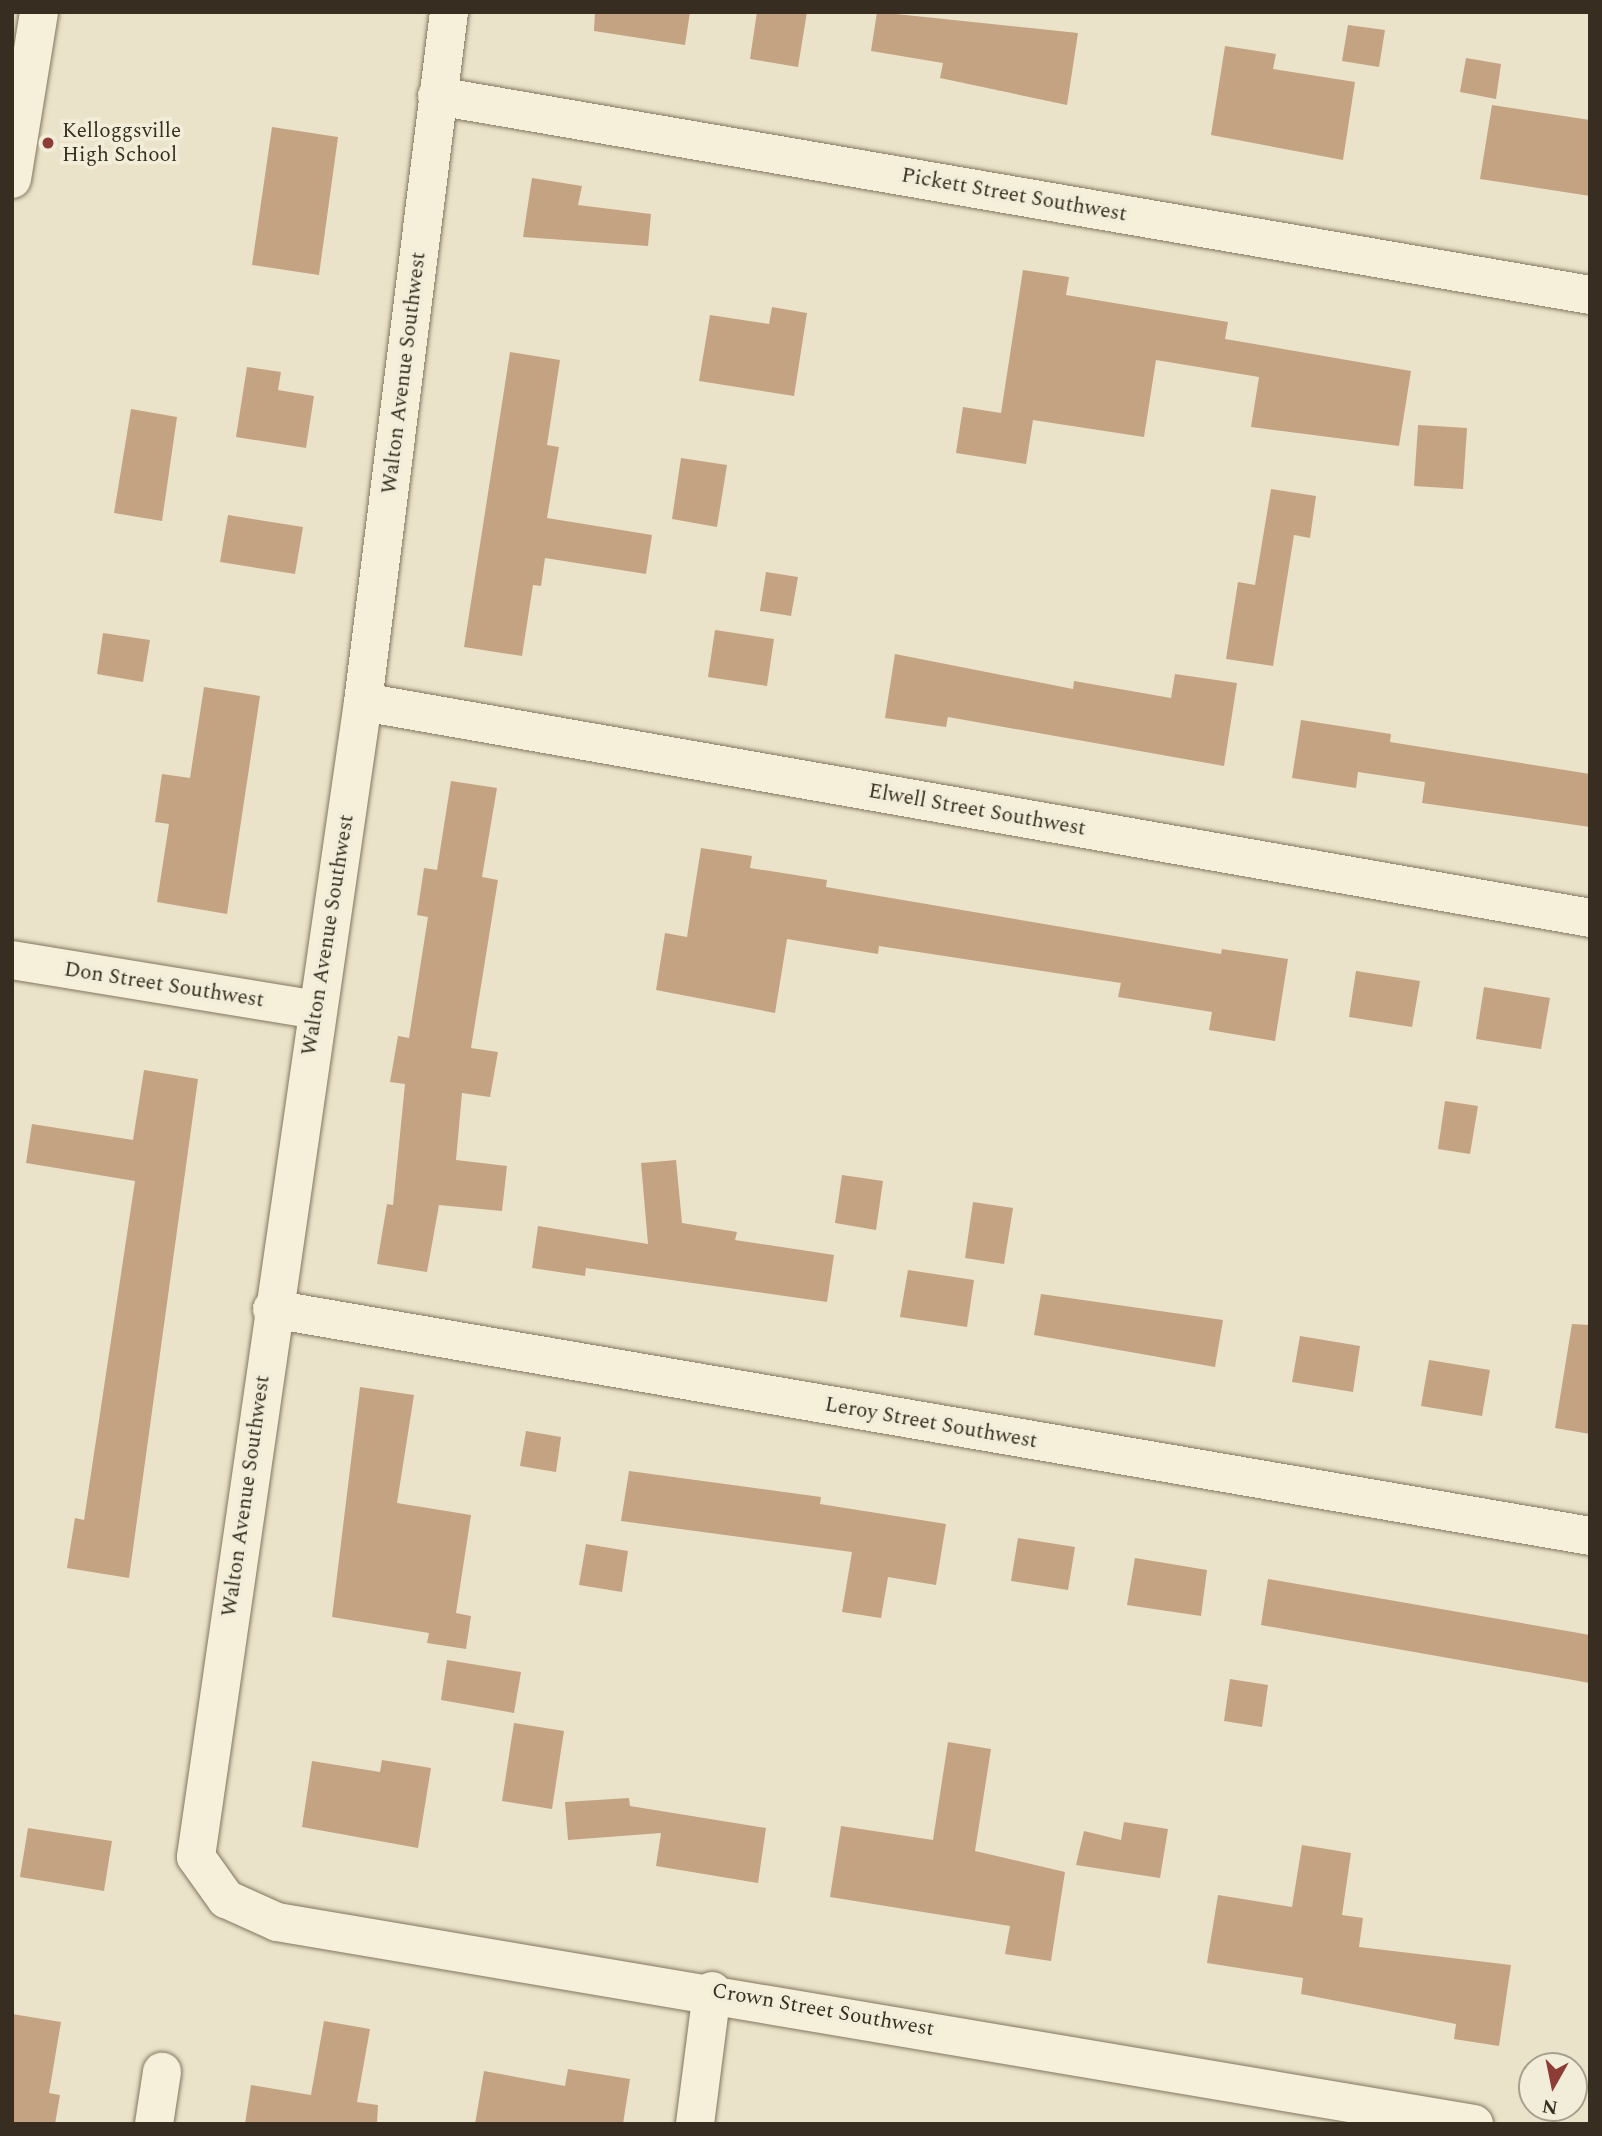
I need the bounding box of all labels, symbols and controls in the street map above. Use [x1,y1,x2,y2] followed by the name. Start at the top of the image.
[62,118,181,168] place label: Kelloggsville High School
[40,135,56,151] marker: Kelloggsville High School
[899,163,1129,227] street label: Pickett Street Southwest
[377,250,431,496] street label: Walton Avenue Southwest
[866,778,1088,842] street label: Elwell Street Southwest
[296,813,360,1057] street label: Walton Avenue Southwest
[62,957,266,1013] street label: Don Street Southwest
[217,1374,275,1618] street label: Walton Avenue Southwest
[823,1392,1039,1454] street label: Leroy Street Southwest
[710,1978,936,2042] street label: Crown Street Southwest
[1518,2052,1588,2122] north arrow
[1540,2091,1560,2122] text: N

